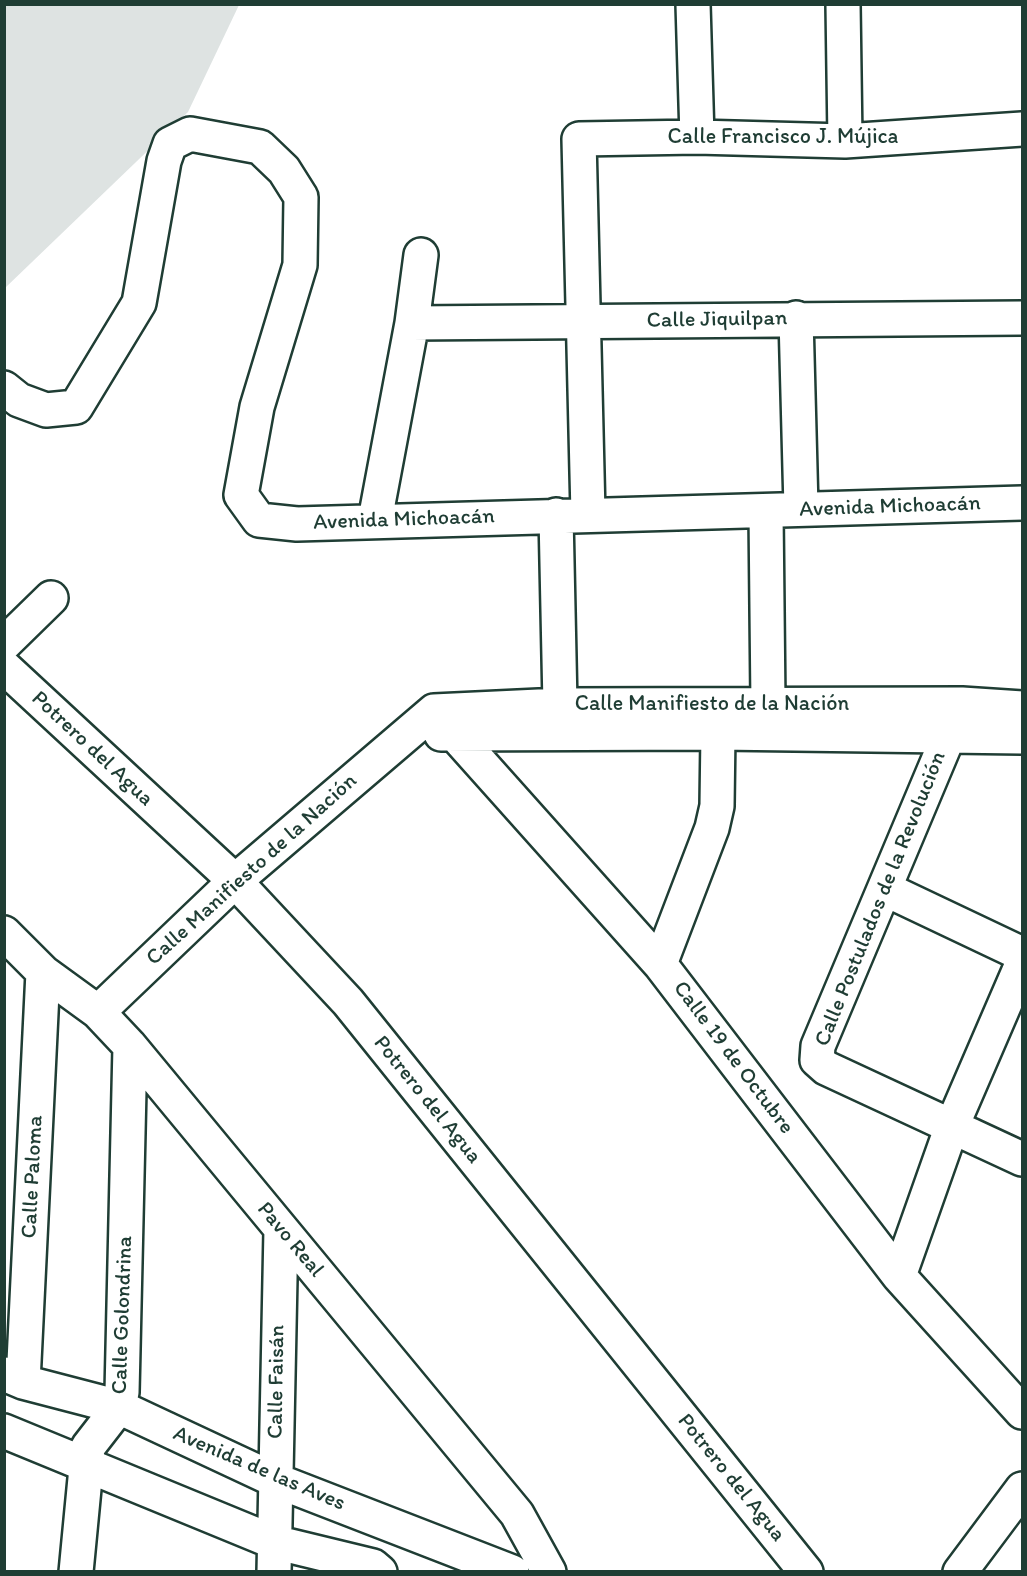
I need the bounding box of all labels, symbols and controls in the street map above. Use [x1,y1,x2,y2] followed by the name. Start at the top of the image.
[668,124,898,150] street label: Calle Francisco J. Mújica
[647,306,787,334] street label: Calle Jiquilpan
[799,491,981,523] street label: Avenida Michoacán
[313,504,495,536] street label: Avenida Michoacán
[26,686,158,812] street label: Potrero del Agua
[575,691,849,717] street label: Calle Manifiesto de la Nación
[810,748,952,1050] street label: Calle Postulados de la Revolución
[141,768,363,972] street label: Calle Manifiesto de la Nación
[667,976,799,1140] street label: Calle 19 de Octubre
[367,1031,487,1169] street label: Potrero del Agua
[17,1115,49,1239] street label: Calle Paloma
[251,1197,329,1283] street label: Pavo Real
[107,1235,139,1395] street label: Calle Golondrina
[263,1325,291,1439] street label: Calle Faisán
[671,1409,791,1547] street label: Potrero del Agua
[169,1421,349,1517] street label: Avenida de las Aves

